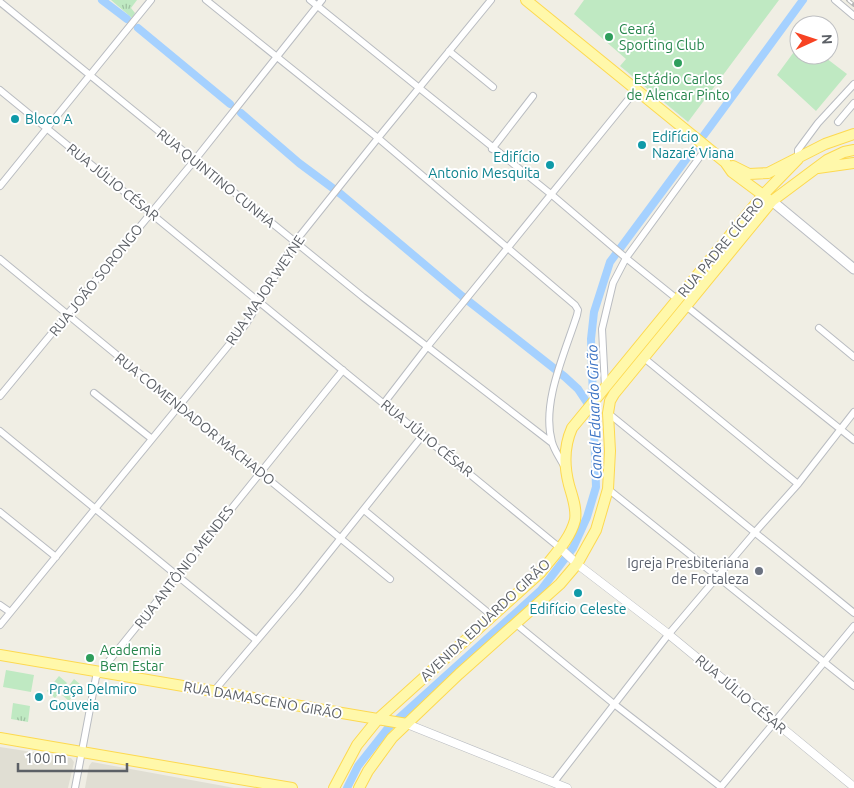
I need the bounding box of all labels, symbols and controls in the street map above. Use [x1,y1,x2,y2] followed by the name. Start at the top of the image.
[789,15,839,65] north arrow
[619,21,705,53] place label: Ceará Sporting Club
[603,31,615,43] marker: Ceará Sporting Club
[819,34,835,45] text: N
[672,57,684,69] marker: Estádio Carlos de Alencar Pinto
[626,71,730,103] place label: Estádio Carlos de Alencar Pinto
[25,111,73,127] place label: Bloco A
[9,113,21,125] marker: Bloco A
[154,126,278,230] street label: RUA QUINTINO CUNHA
[652,129,734,161] place label: Edifício Nazaré Viana
[64,139,163,224] street label: RUA JÚLIO CÉSAR
[636,139,648,151] marker: Edifício Nazaré Viana
[428,149,540,181] place label: Edifício Antonio Mesquita
[544,159,556,171] marker: Edifício Antonio Mesquita
[674,193,767,300] street label: RUA PADRE CÍCERO
[45,220,146,339] street label: RUA JOÃO SORONGO
[222,232,308,348] street label: RUA MAJOR WEYNE
[583,344,605,480] water label: Canal Eduardo Girão
[112,350,278,488] street label: RUA COMENDADOR MACHADO
[378,395,477,480] street label: RUA JÚLIO CÉSAR
[130,502,237,631] street label: RUA ANTÔNIO MENDES
[416,555,553,684] street label: AVENIDA EDUARDO GIRÃO
[627,555,749,587] place label: Igreja Presbiteriana de Fortaleza
[753,565,765,577] marker: Igreja Presbiteriana de Fortaleza
[572,587,584,599] marker: Edifício Celeste
[530,601,626,617] place label: Edifício Celeste
[100,642,165,674] place label: Academia Bem Estar
[692,651,790,737] street label: RUA JÚLIO CÉSAR
[84,652,96,664] marker: Academia Bem Estar
[183,677,344,722] street label: RUA DAMASCENO GIRÃO
[49,681,137,713] place label: Praça Delmiro Gouveia
[33,691,45,703] marker: Praça Delmiro Gouveia
[18,740,126,772] scale bar
[25,749,67,766] text: 100 m

